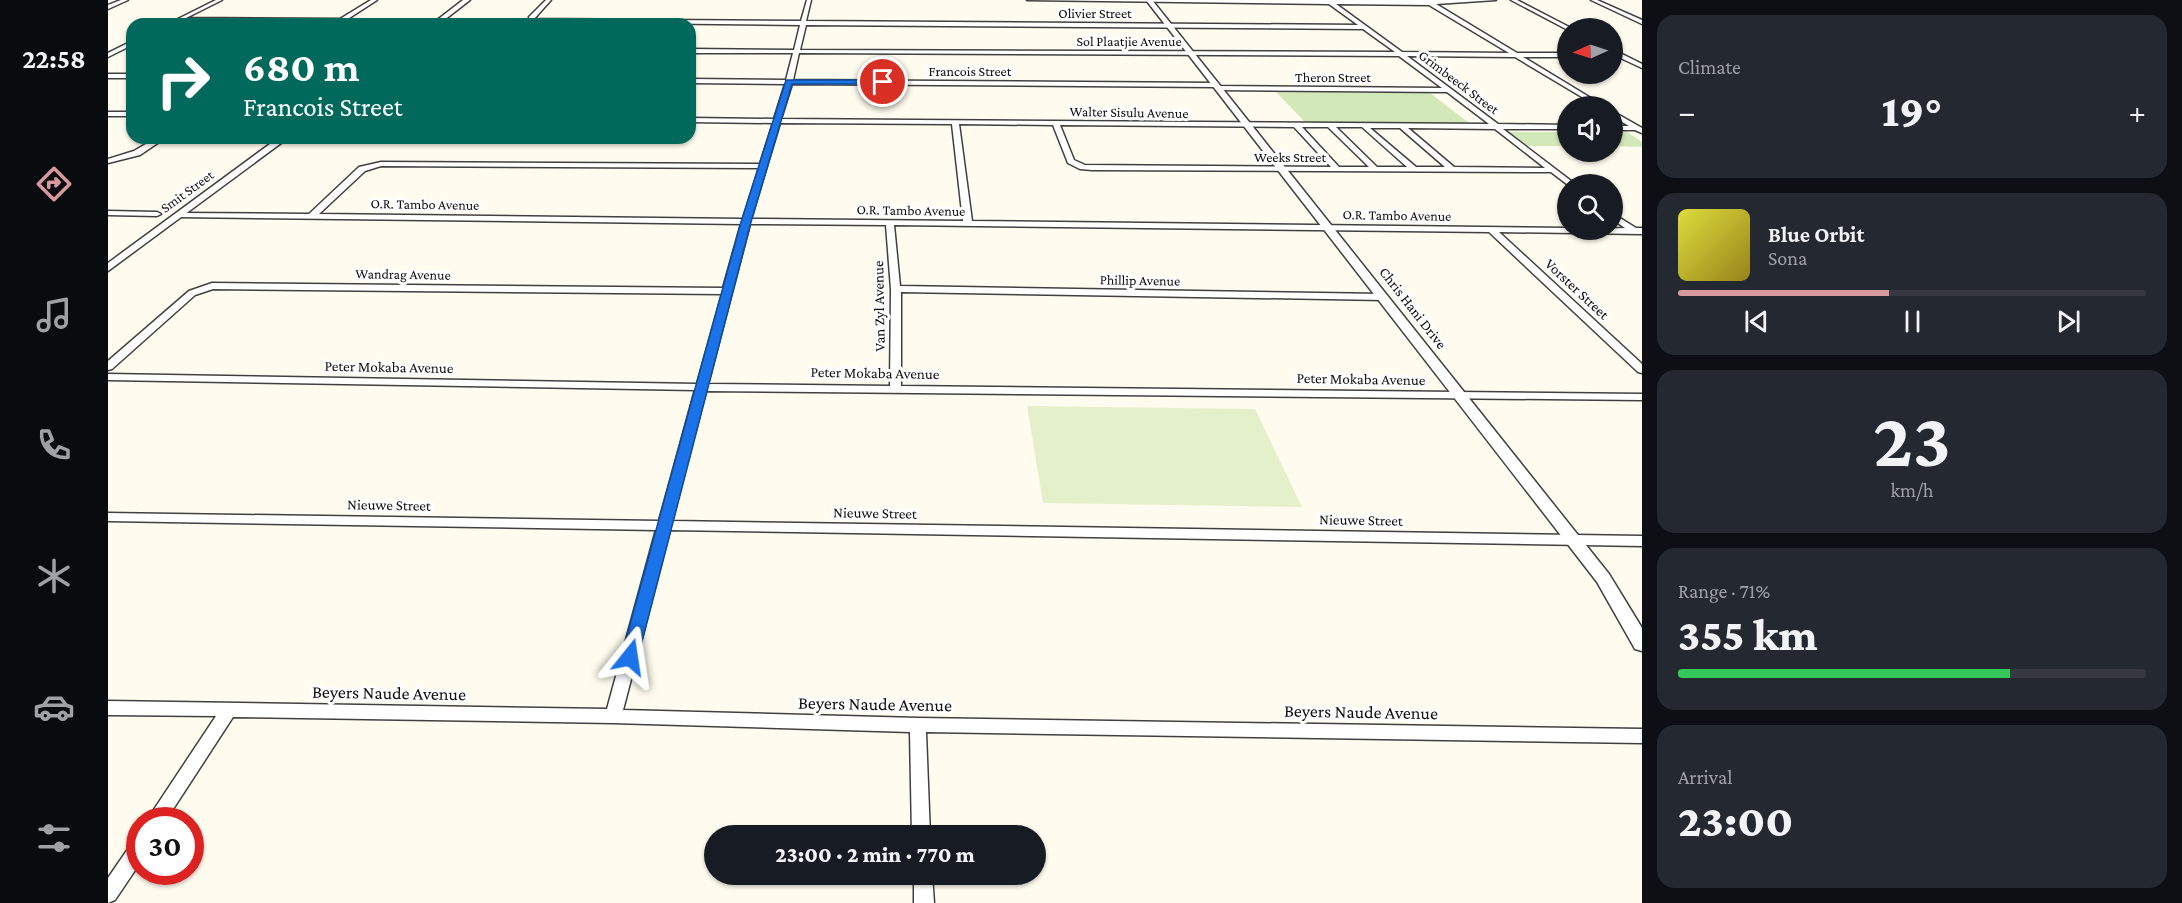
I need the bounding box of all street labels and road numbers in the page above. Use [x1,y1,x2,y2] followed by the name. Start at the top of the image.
[1058,5,1132,21] street label: Olivier Street
[1076,33,1182,50] street label: Sol Plaatjie Avenue
[1416,47,1502,118] street label: Grimbeeck Street
[929,63,1012,79] street label: Francois Street
[1295,69,1371,85] street label: Theron Street
[1069,103,1189,121] street label: Walter Sisulu Avenue
[1254,149,1326,165] street label: Weeks Street
[157,166,217,216] street label: Smit Street
[371,195,479,213] street label: O.R. Tambo Avenue
[857,201,965,219] street label: O.R. Tambo Avenue
[1343,206,1451,224] street label: O.R. Tambo Avenue
[1542,255,1613,323] street label: Vorster Street
[870,260,889,352] street label: Van Zyl Avenue
[1376,264,1450,352] street label: Chris Hani Drive
[355,265,451,283] street label: Wandrag Avenue
[1100,271,1180,289] street label: Phillip Avenue
[324,358,454,376] street label: Peter Mokaba Avenue
[810,364,940,382] street label: Peter Mokaba Avenue
[1296,370,1426,388] street label: Peter Mokaba Avenue
[347,496,432,514] street label: Nieuwe Street
[833,504,918,522] street label: Nieuwe Street
[1319,511,1404,529] street label: Nieuwe Street
[312,682,466,704] street label: Beyers Naude Avenue
[798,693,952,715] street label: Beyers Naude Avenue
[1284,701,1438,723] street label: Beyers Naude Avenue

